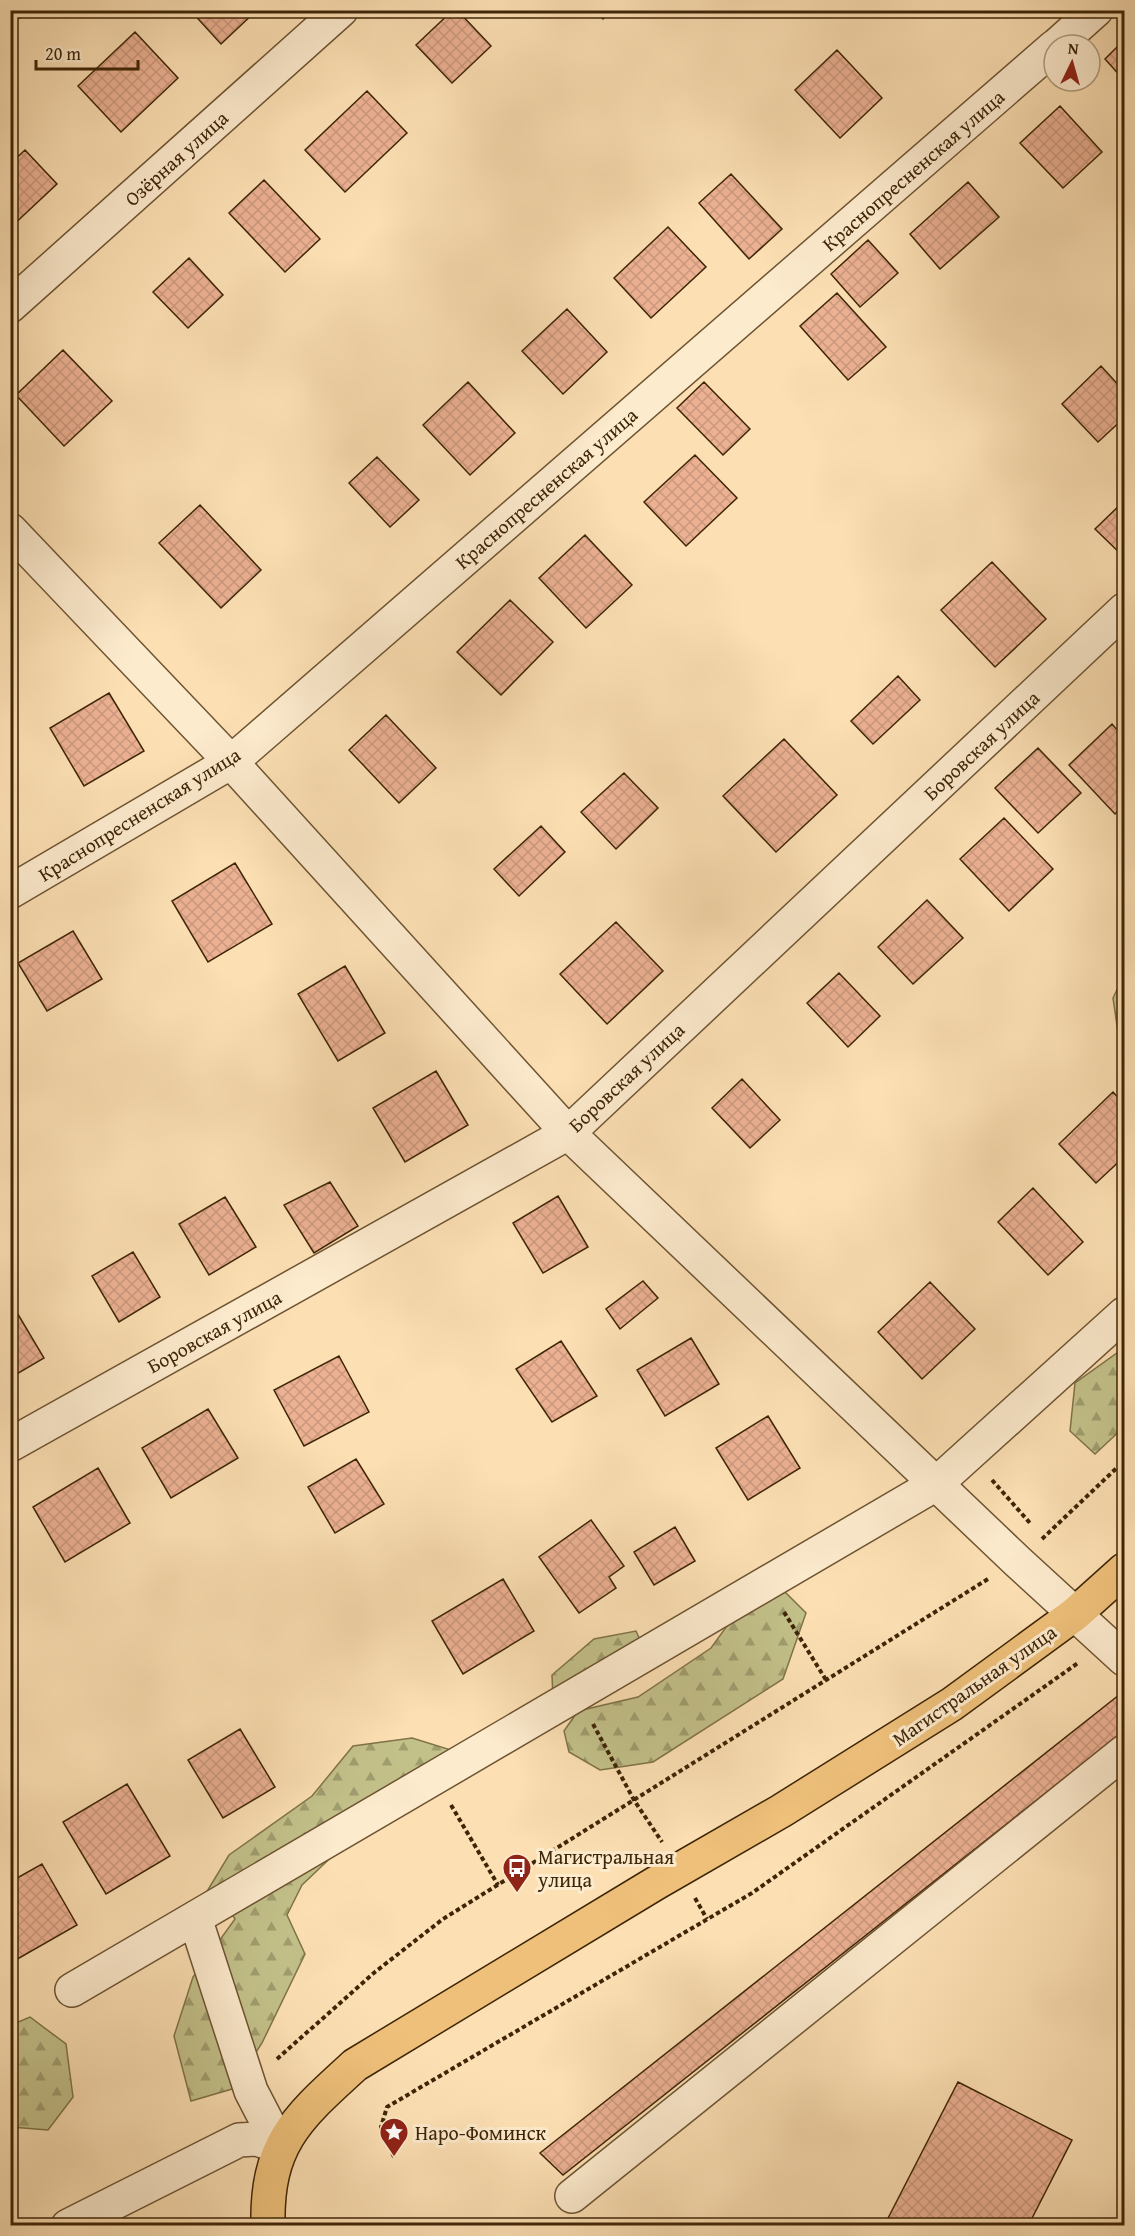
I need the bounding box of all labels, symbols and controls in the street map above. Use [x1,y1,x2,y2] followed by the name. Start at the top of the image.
[36,33,138,71] scale bar
[1042,33,1102,93] north arrow
[1067,36,1080,61] text: N
[45,40,81,67] text: 20 m
[815,82,1011,258] street label: Краснопресненская улица
[118,103,235,212] street label: Озёрная улица
[448,400,644,576] street label: Краснопресненская улица
[916,683,1046,807] street label: Боровская улица
[32,740,246,888] street label: Краснопресненская улица
[561,1015,691,1139] street label: Боровская улица
[142,1282,287,1380] street label: Боровская улица
[886,1617,1062,1753] street label: Магистральная улица
[537,1842,674,1894] place label: Магистральная улица
[501,1852,533,1894] bus stop icon: Магистральная улица
[378,2116,410,2158] place icon: Наро-Фоминск
[415,2118,547,2147] place label: Наро-Фоминск

